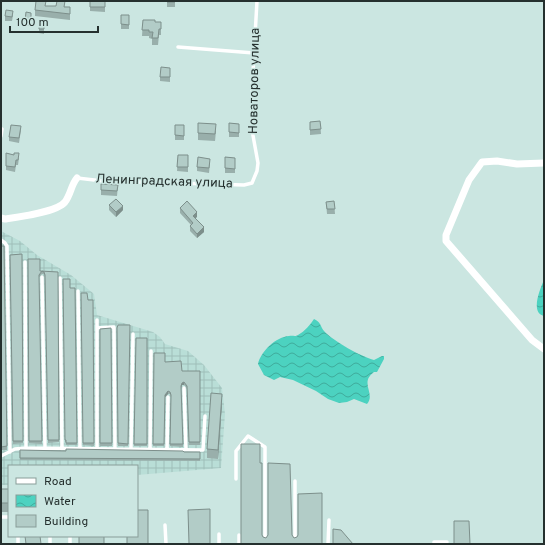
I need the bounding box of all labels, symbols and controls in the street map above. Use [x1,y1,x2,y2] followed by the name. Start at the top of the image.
[10,8,98,34] scale bar
[16,15,49,31] text: 100 m
[246,28,264,134] street label: Новаторов улица
[95,172,233,192] street label: Ленинградская улица
[8,465,138,537] legend
[44,474,72,490] text: Road
[44,494,76,510] text: Water
[44,514,88,530] text: Building

